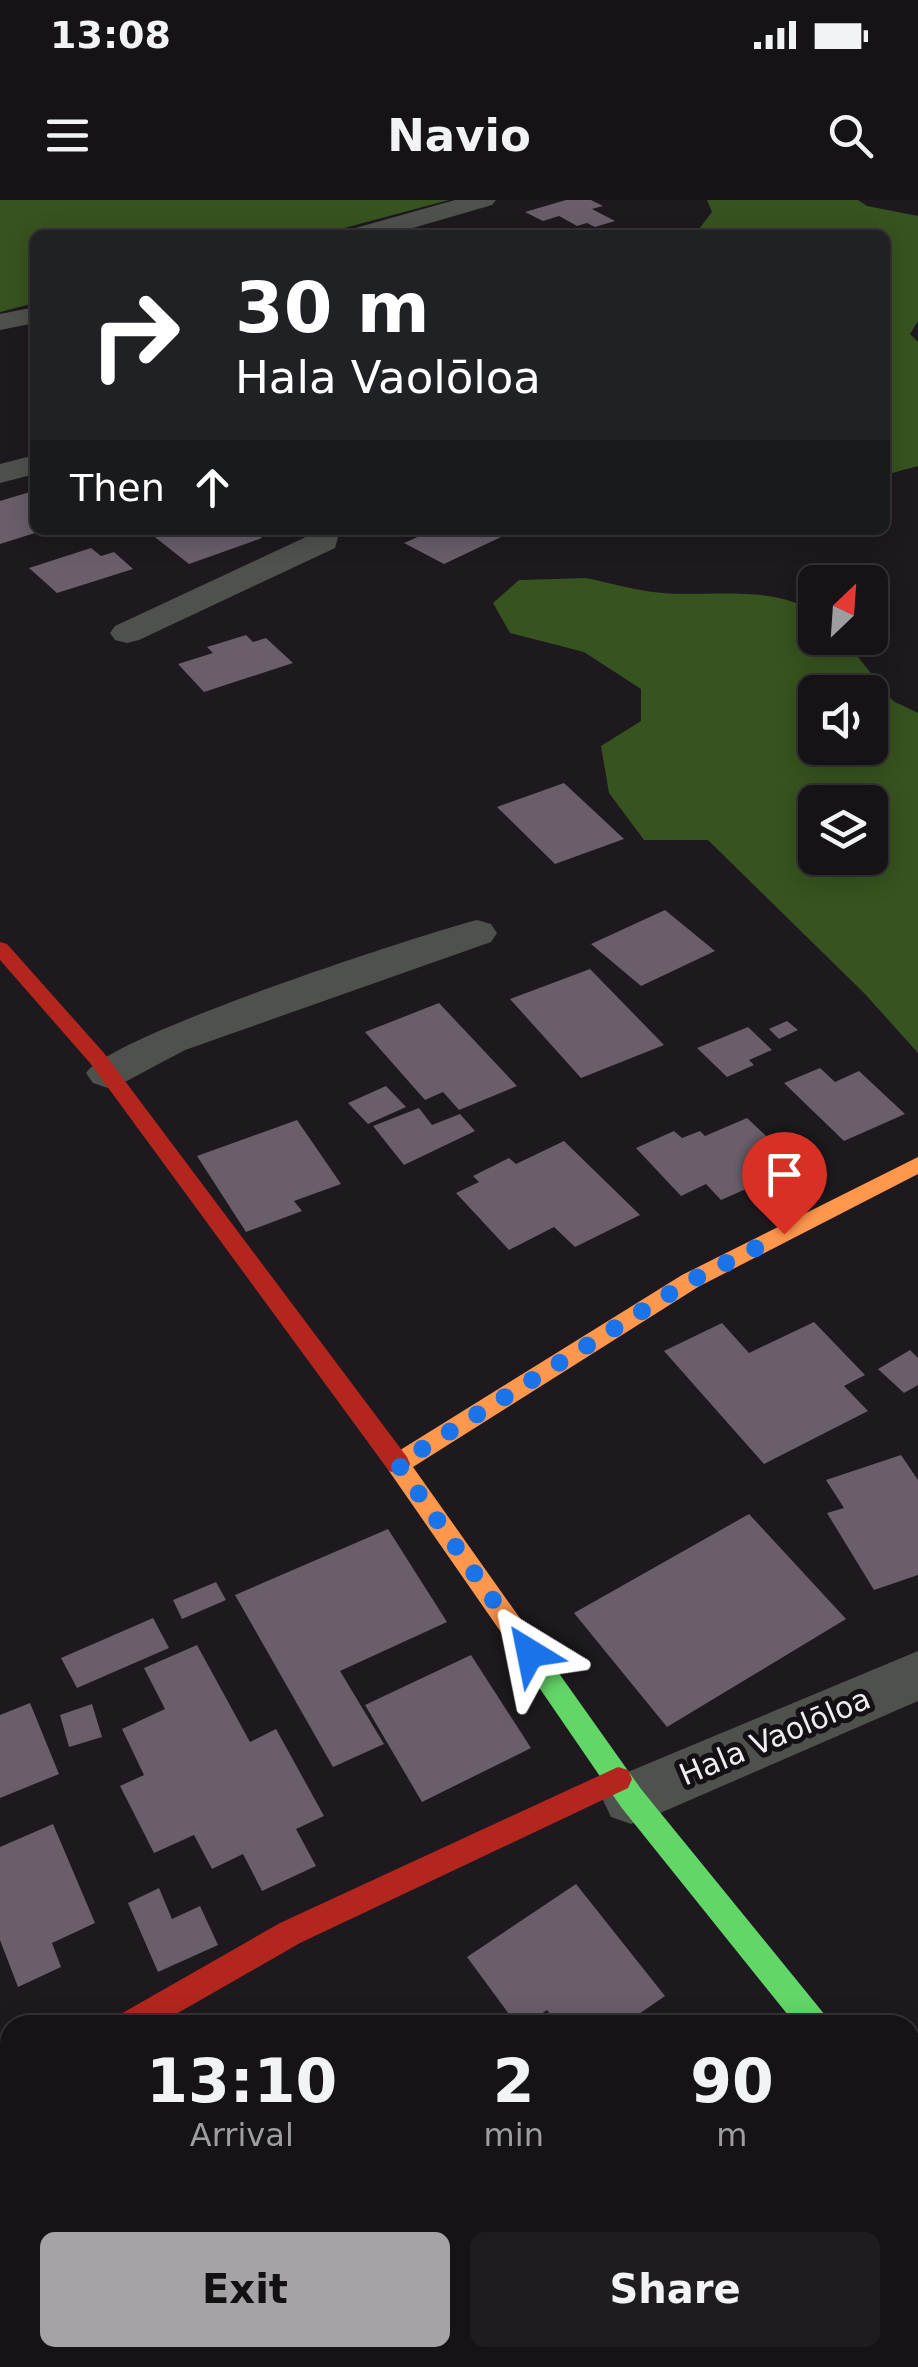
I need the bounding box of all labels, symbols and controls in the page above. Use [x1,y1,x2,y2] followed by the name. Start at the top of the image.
[50,13,171,57] text: 13:08
[40,108,95,163] icon: menu
[823,108,878,163] icon: search
[387,109,531,162] text: Navio
[235,267,430,349] text: 30 m
[70,270,200,400] icon: right
[235,351,541,404] text: Hala Vaolōloa
[185,460,240,515] icon: ahead
[70,466,165,510] text: Then
[798,565,888,655] north arrow
[798,565,888,875] map controls
[798,675,888,765] button: sound
[798,785,888,875] button: layers
[742,1132,827,1235] pin
[757,1147,812,1202] icon: arrive
[478,1601,582,1705] position arrow
[674,1681,875,1792] street label: Hala Vaolōloa
[146,2046,337,2116] text: 13:10
[493,2046,535,2116] text: 2
[690,2046,774,2116] text: 90
[190,2116,294,2154] text: Arrival
[484,2116,544,2154] text: min
[716,2116,748,2154] text: m
[40,2232,450,2347] button: Exit
[470,2232,880,2347] button: Share

